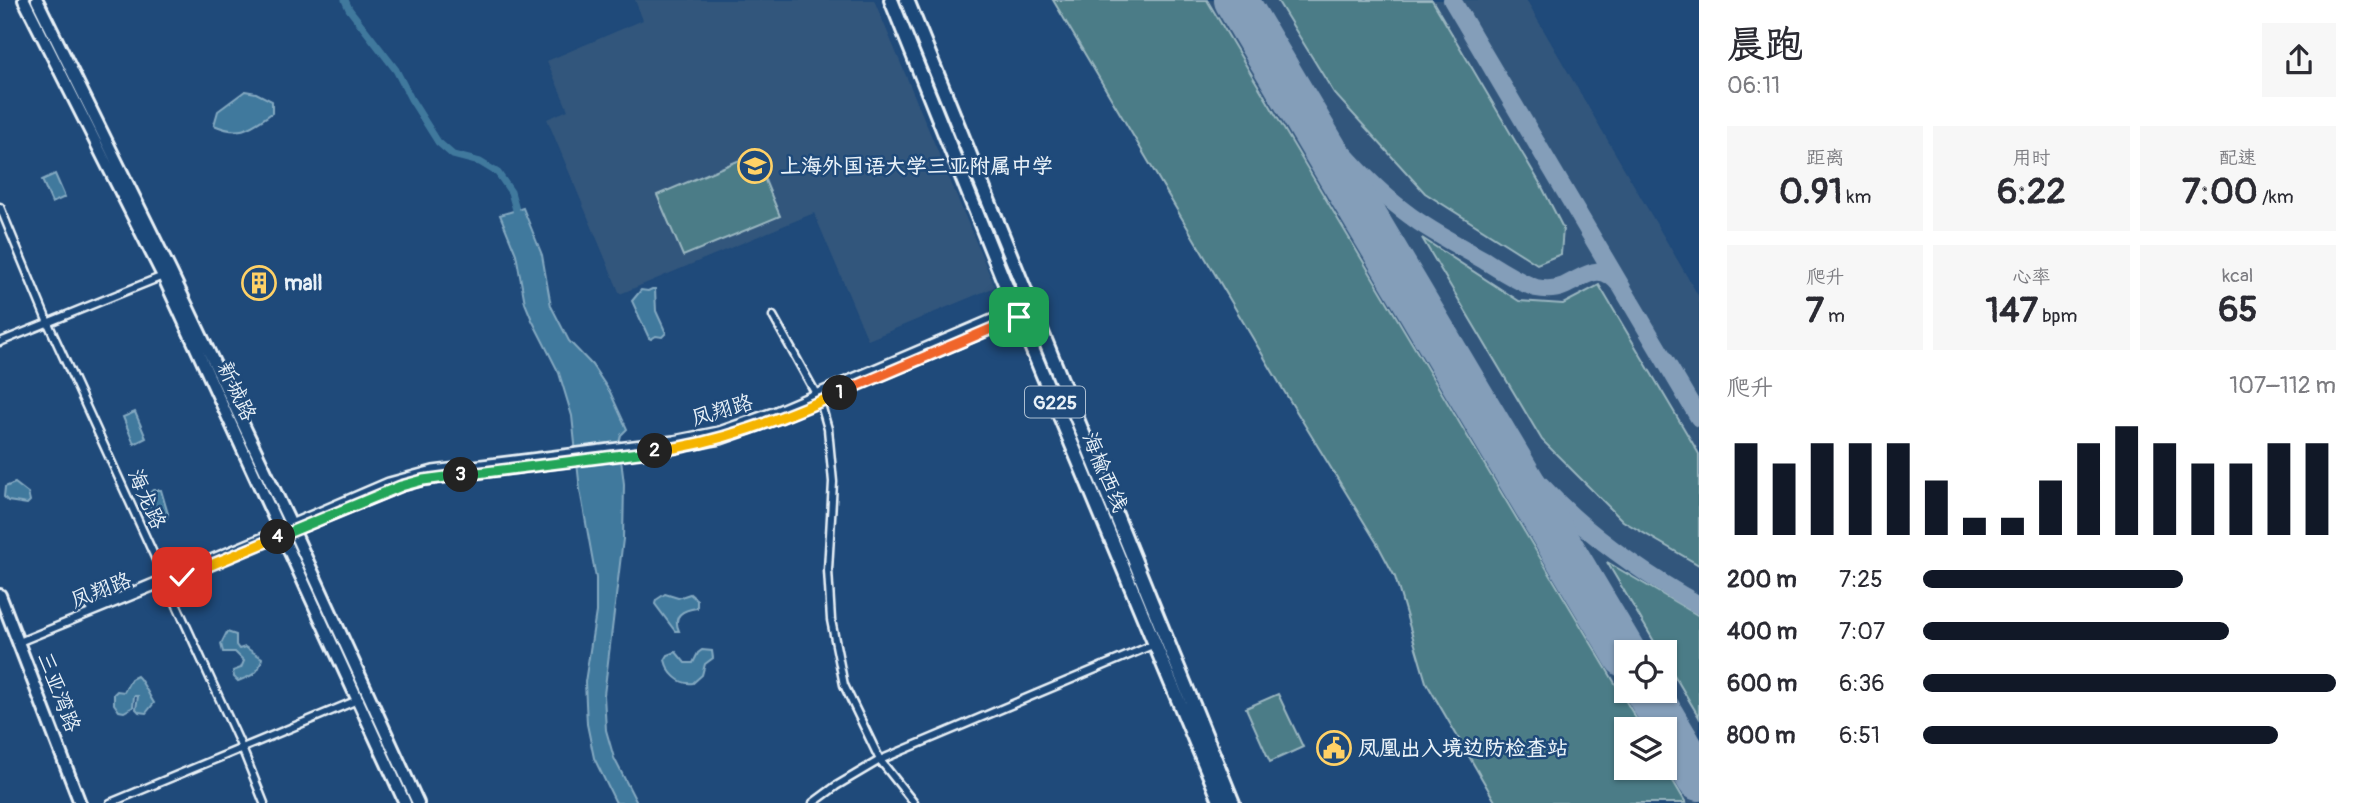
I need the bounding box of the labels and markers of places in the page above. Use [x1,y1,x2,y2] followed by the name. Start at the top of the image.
[736,147,774,185] school or university icon: 上海外国语大学三亚附属中学
[780,153,1053,180] place label: 上海外国语大学三亚附属中学
[240,264,278,302] building icon: mall
[284,270,322,297] place label: mall
[989,287,1049,347] pin
[822,376,858,410] pin: 1
[638,434,672,468] pin: 2
[444,458,478,492] pin: 3
[260,520,296,554] pin: 4
[152,547,212,607] pin
[1315,729,1353,767] public building icon: 凤凰出入境边防检查站
[1358,735,1568,762] place label: 凤凰出入境边防检查站

